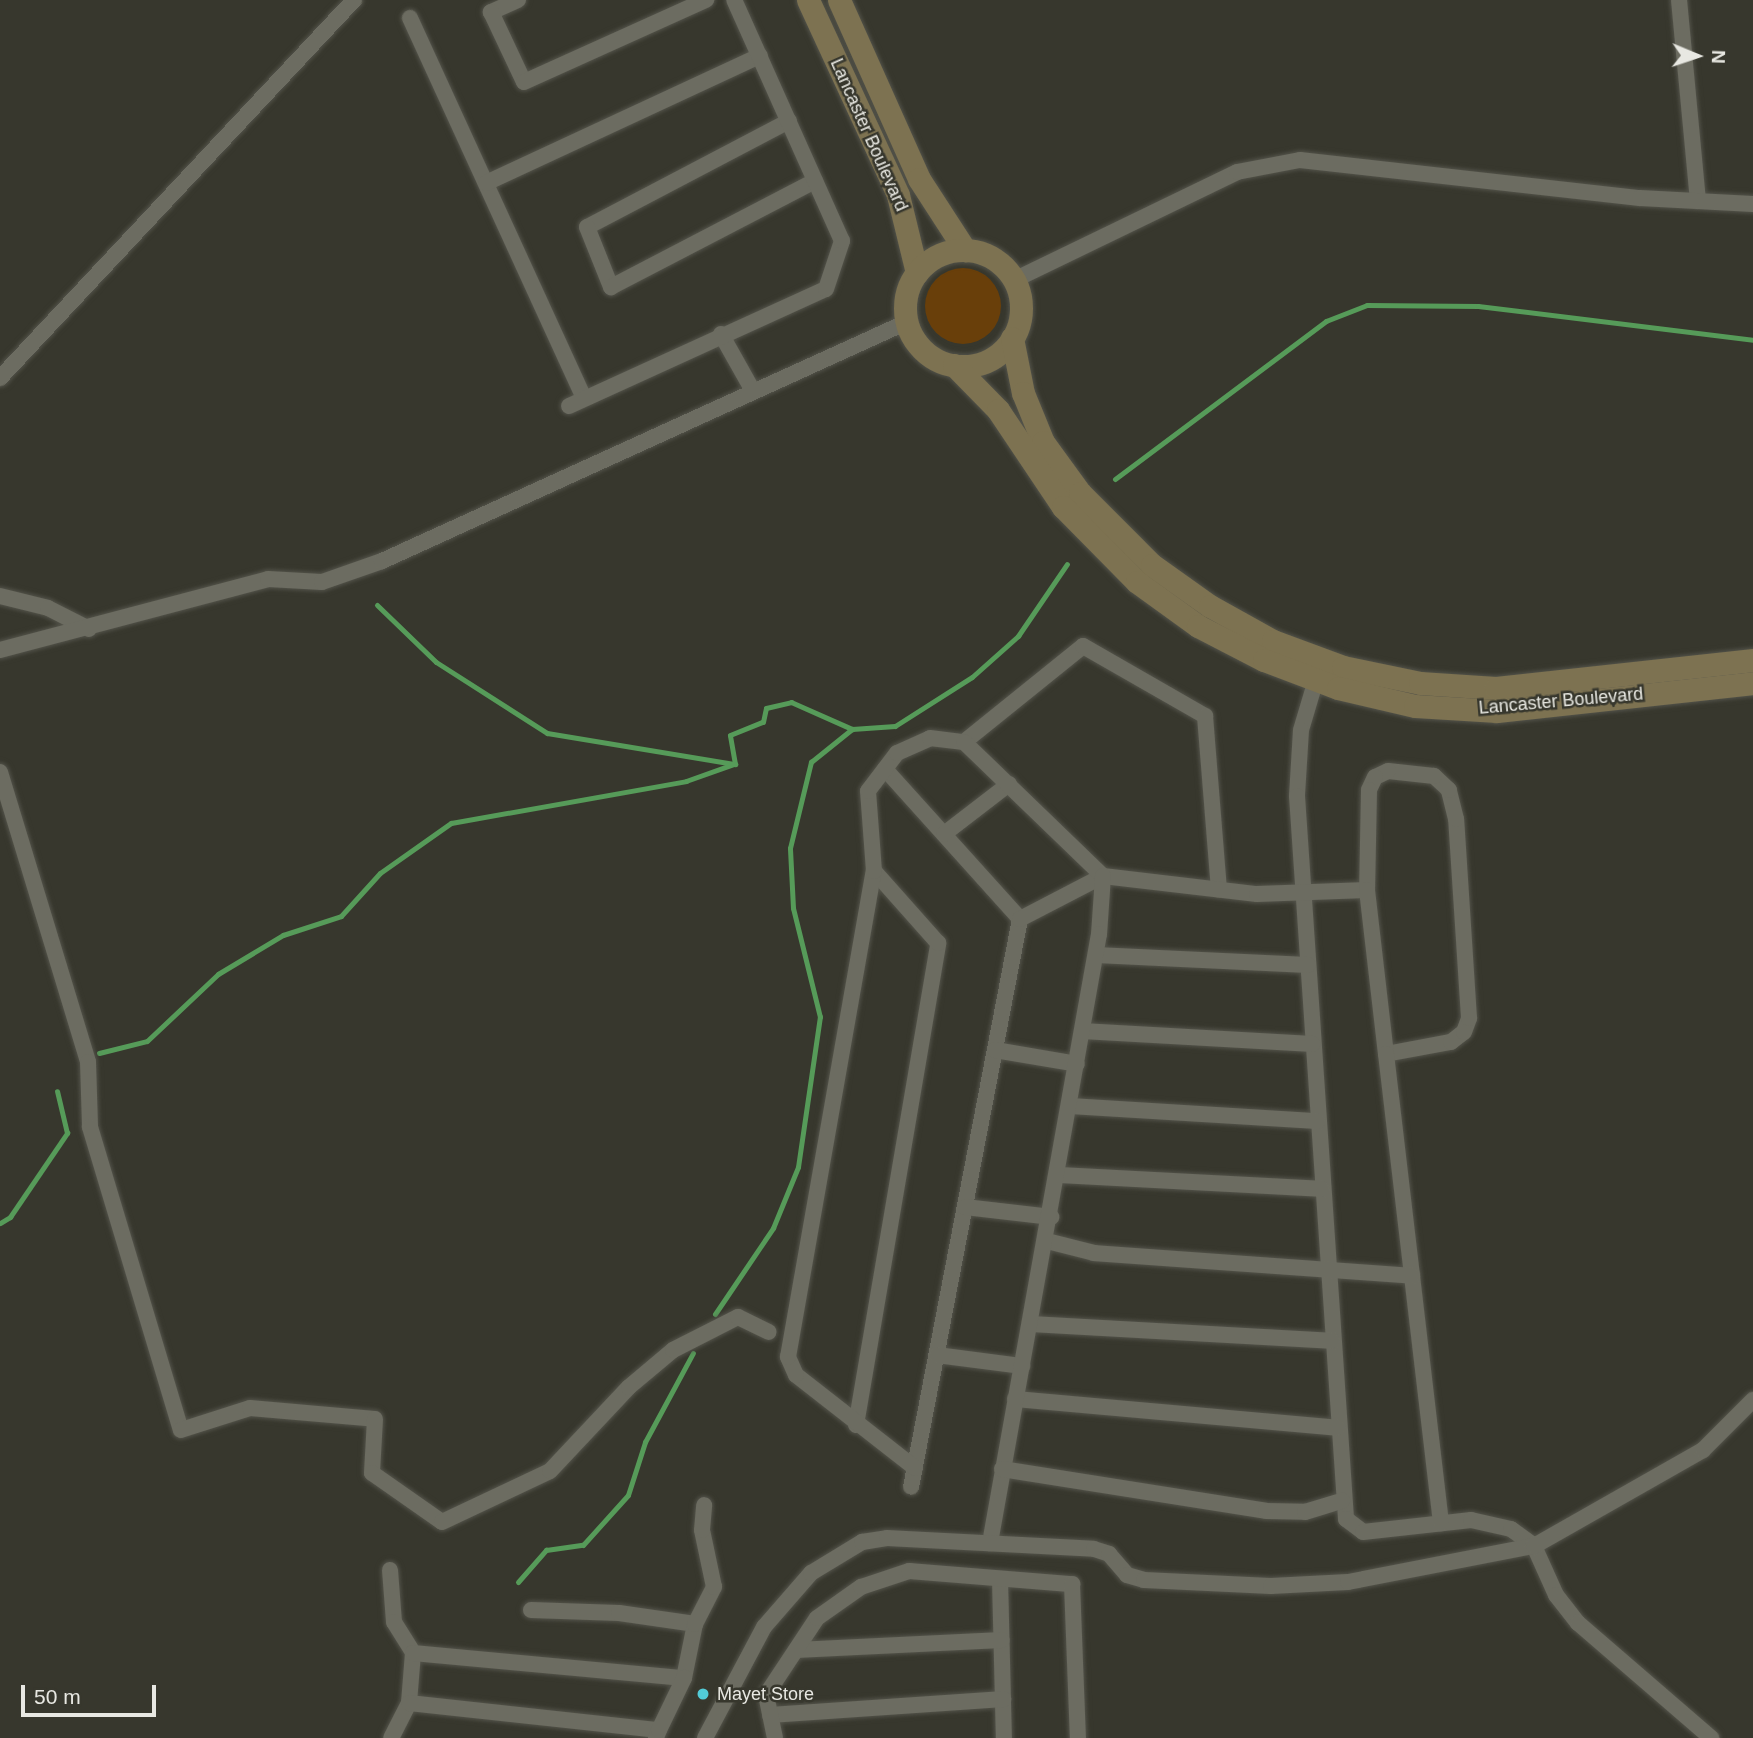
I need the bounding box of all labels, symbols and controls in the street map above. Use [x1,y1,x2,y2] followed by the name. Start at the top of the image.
[1662,21,1732,91] north arrow
[1708,50,1729,64] text: N
[826,55,912,215] street label: Lancaster Boulevard
[1478,683,1644,719] street label: Lancaster Boulevard
[24,1672,159,1716] scale bar
[717,1683,814,1705] place label: Mayet Store
[34,1685,81,1708] text: 50 m
[695,1686,711,1702] marker: Mayet Store

